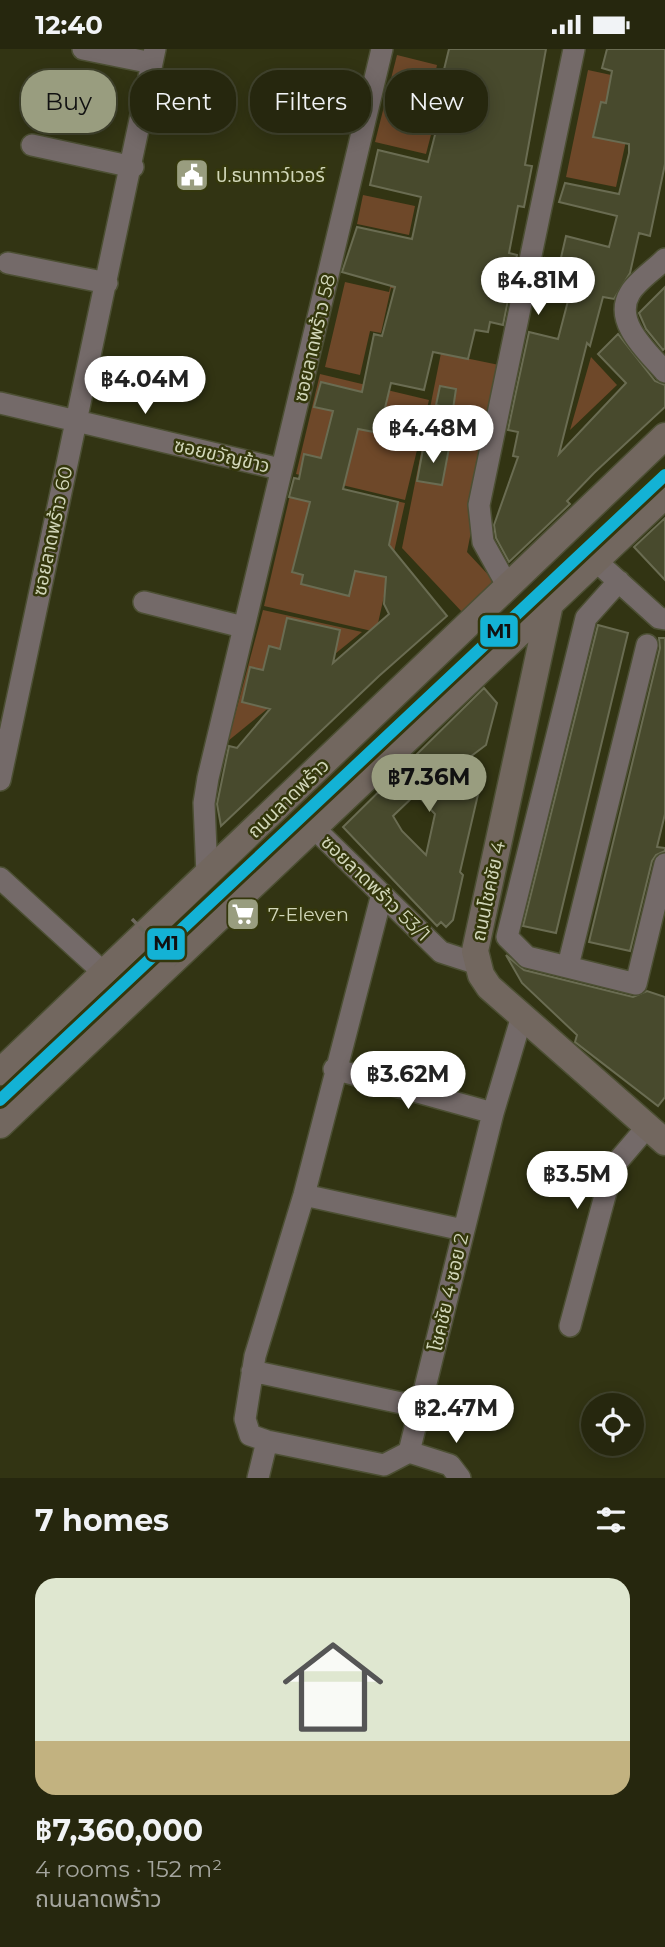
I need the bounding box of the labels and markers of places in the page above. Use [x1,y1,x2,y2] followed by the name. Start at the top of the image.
[173,156,211,194] public building icon: ป.ธนาทาว์เวอร์
[216,164,326,187] place label: ป.ธนาทาว์เวอร์
[481,257,595,317] pin: ฿4.81M
[88,357,202,416] pin: ฿4.04M
[376,405,490,465] pin: ฿4.48M
[372,755,486,814] pin: ฿7.36M
[224,895,262,933] supermarket icon: 7-Eleven
[268,903,349,926] place label: 7-Eleven
[351,1051,465,1111] pin: ฿3.62M
[528,1151,626,1211] pin: ฿3.5M
[399,1385,513,1445] pin: ฿2.47M

